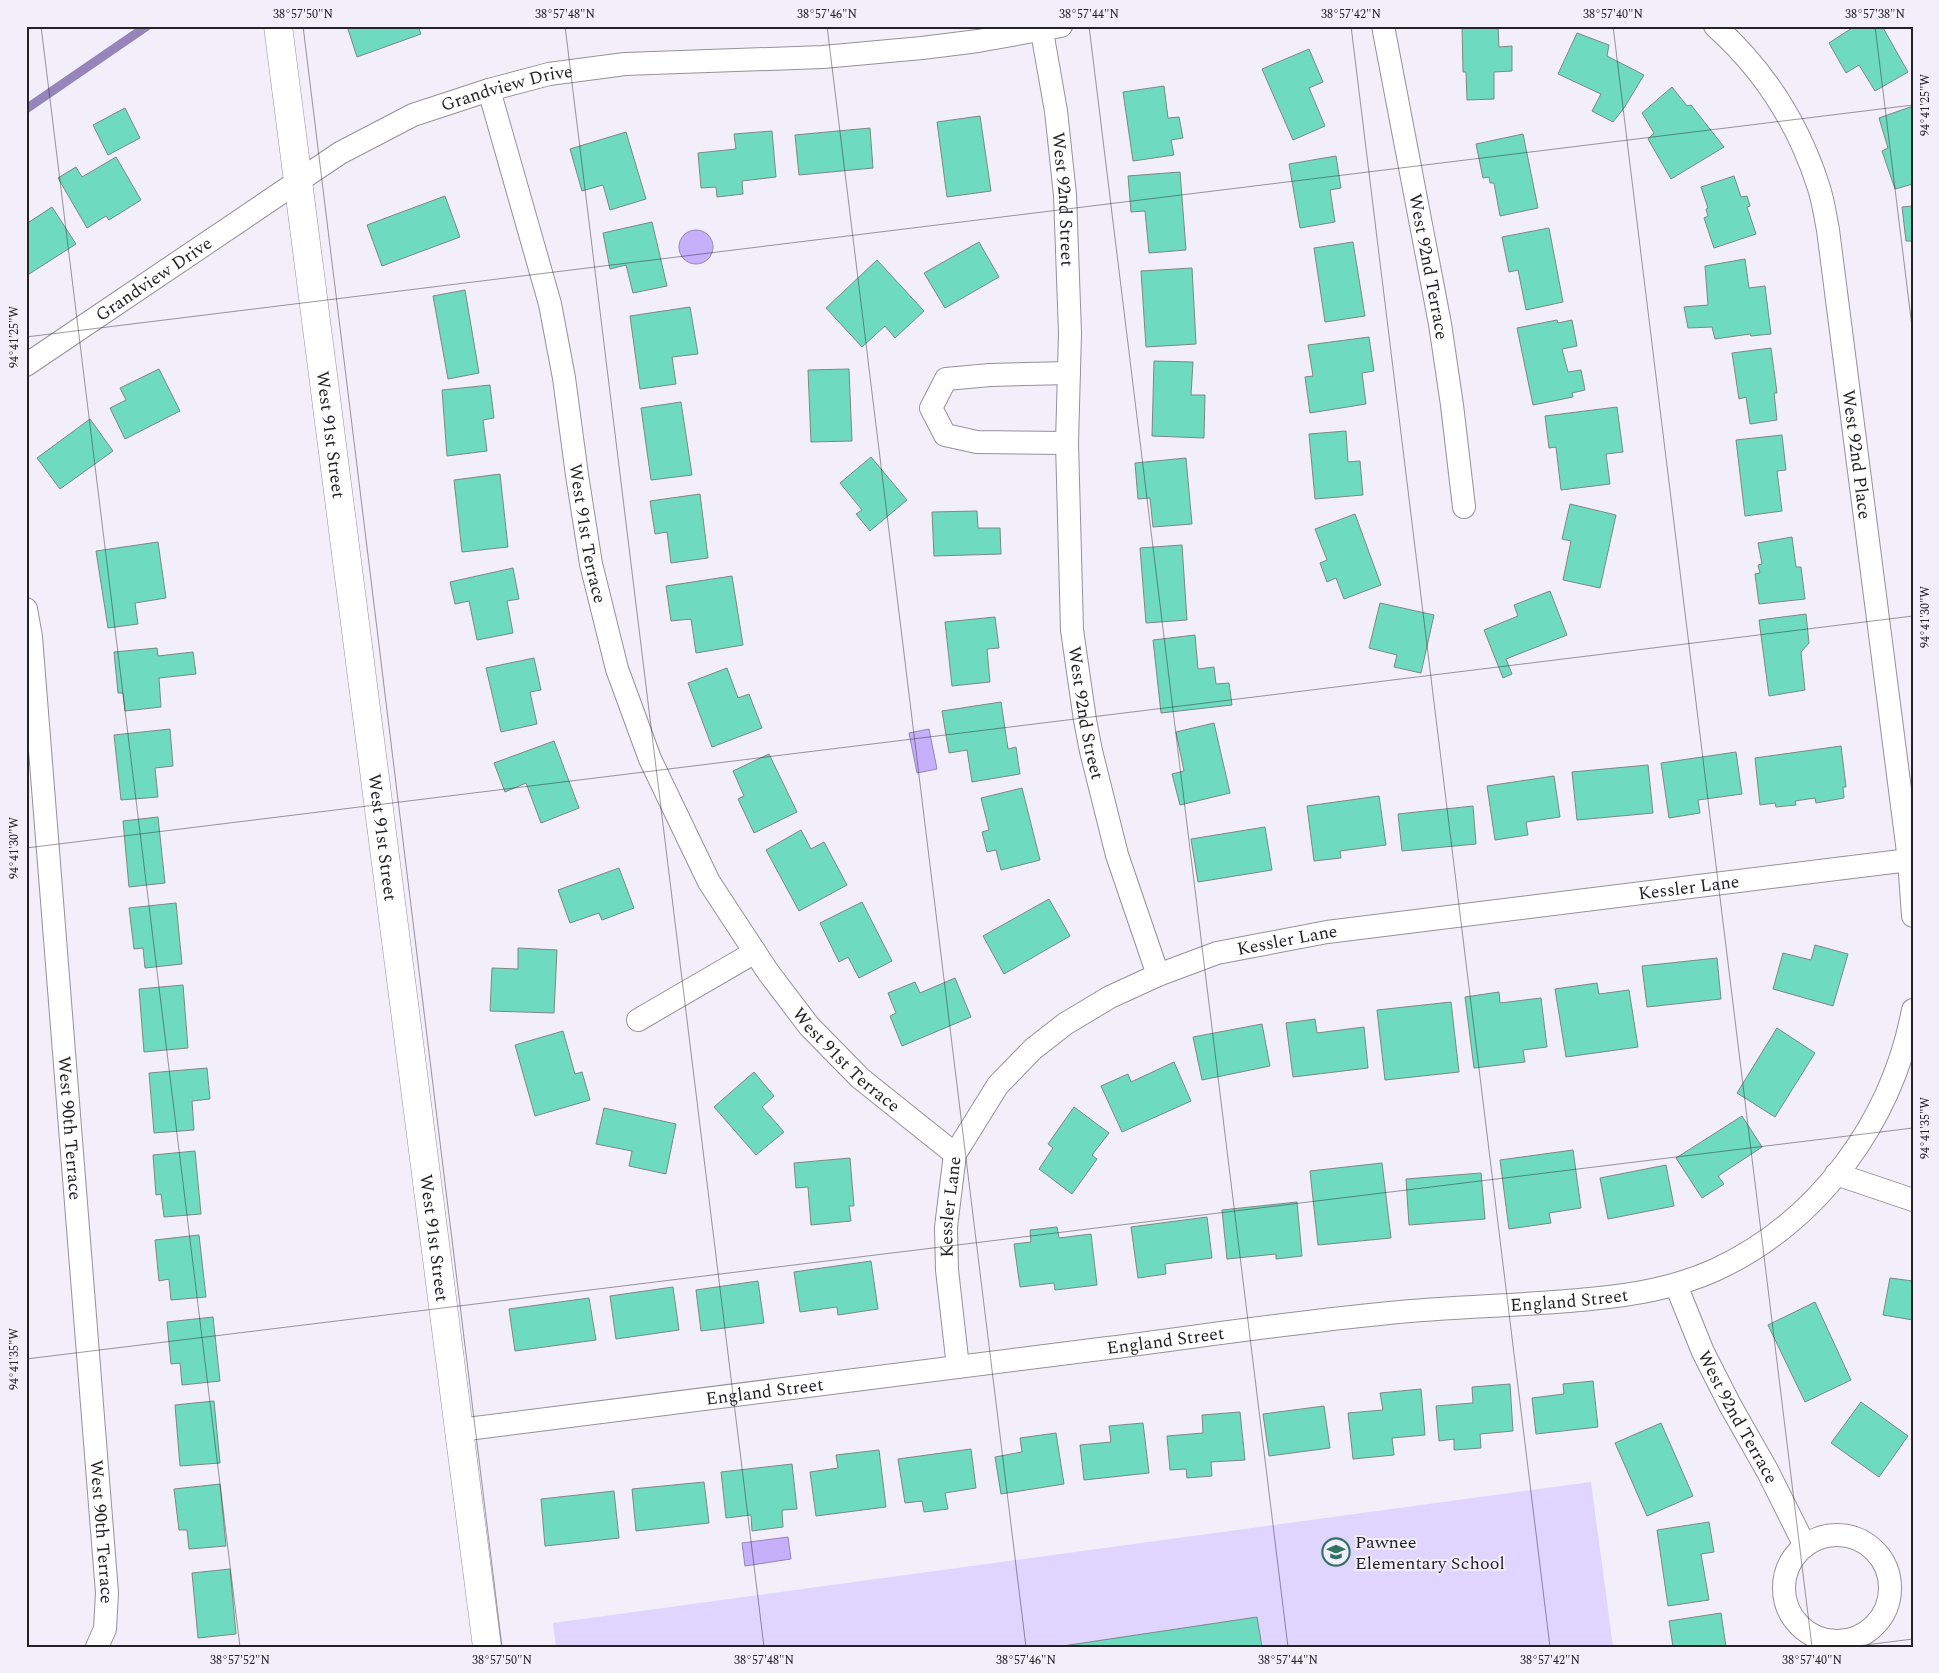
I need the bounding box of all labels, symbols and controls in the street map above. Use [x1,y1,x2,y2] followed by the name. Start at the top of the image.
[273,5,333,24] text: 38°57'50"N
[535,5,595,24] text: 38°57'48"N
[797,5,857,24] text: 38°57'46"N
[1059,5,1119,24] text: 38°57'44"N
[1321,5,1381,24] text: 38°57'42"N
[1583,5,1643,24] text: 38°57'40"N
[1845,5,1905,24] text: 38°57'38"N
[437,58,574,118] street label: Grandview Drive
[1916,74,1935,136] text: 94°41'25"W
[1045,131,1081,267] street label: West 92nd Street
[1402,191,1456,341] street label: West 92nd Terrace
[90,230,217,328] street label: Grandview Drive
[5,306,24,368] text: 94°41'25"W
[309,369,352,500] street label: West 91st Street
[1835,388,1879,521] street label: West 92nd Place
[562,462,614,606] street label: West 91st Terrace
[1916,586,1935,648] text: 94°41'30"W
[1061,644,1111,782] street label: West 92nd Street
[361,772,404,903] street label: West 91st Street
[5,817,24,879] text: 94°41'30"W
[1637,868,1741,907] street label: Kessler Lane
[1235,917,1339,962] street label: Kessler Lane
[786,1002,906,1119] street label: West 91st Terrace
[51,1055,89,1201] street label: West 90th Terrace
[1916,1097,1935,1159] text: 94°41'35"W
[932,1155,968,1258] street label: Kessler Lane
[413,1173,456,1303] street label: West 91st Street
[1509,1281,1630,1318] street label: England Street
[1105,1319,1226,1362] street label: England Street
[5,1328,24,1390] text: 94°41'35"W
[1691,1346,1785,1488] street label: West 92nd Terrace
[704,1371,825,1412] street label: England Street
[83,1459,121,1605] street label: West 90th Terrace
[1355,1529,1505,1577] place label: Pawnee Elementary School
[1321,1537,1351,1567] school or university icon: Pawnee Elementary School
[210,1651,270,1670] text: 38°57'52"N
[472,1651,532,1670] text: 38°57'50"N
[734,1651,794,1670] text: 38°57'48"N
[996,1651,1056,1670] text: 38°57'46"N
[1258,1651,1318,1670] text: 38°57'44"N
[1520,1651,1580,1670] text: 38°57'42"N
[1782,1651,1842,1670] text: 38°57'40"N

